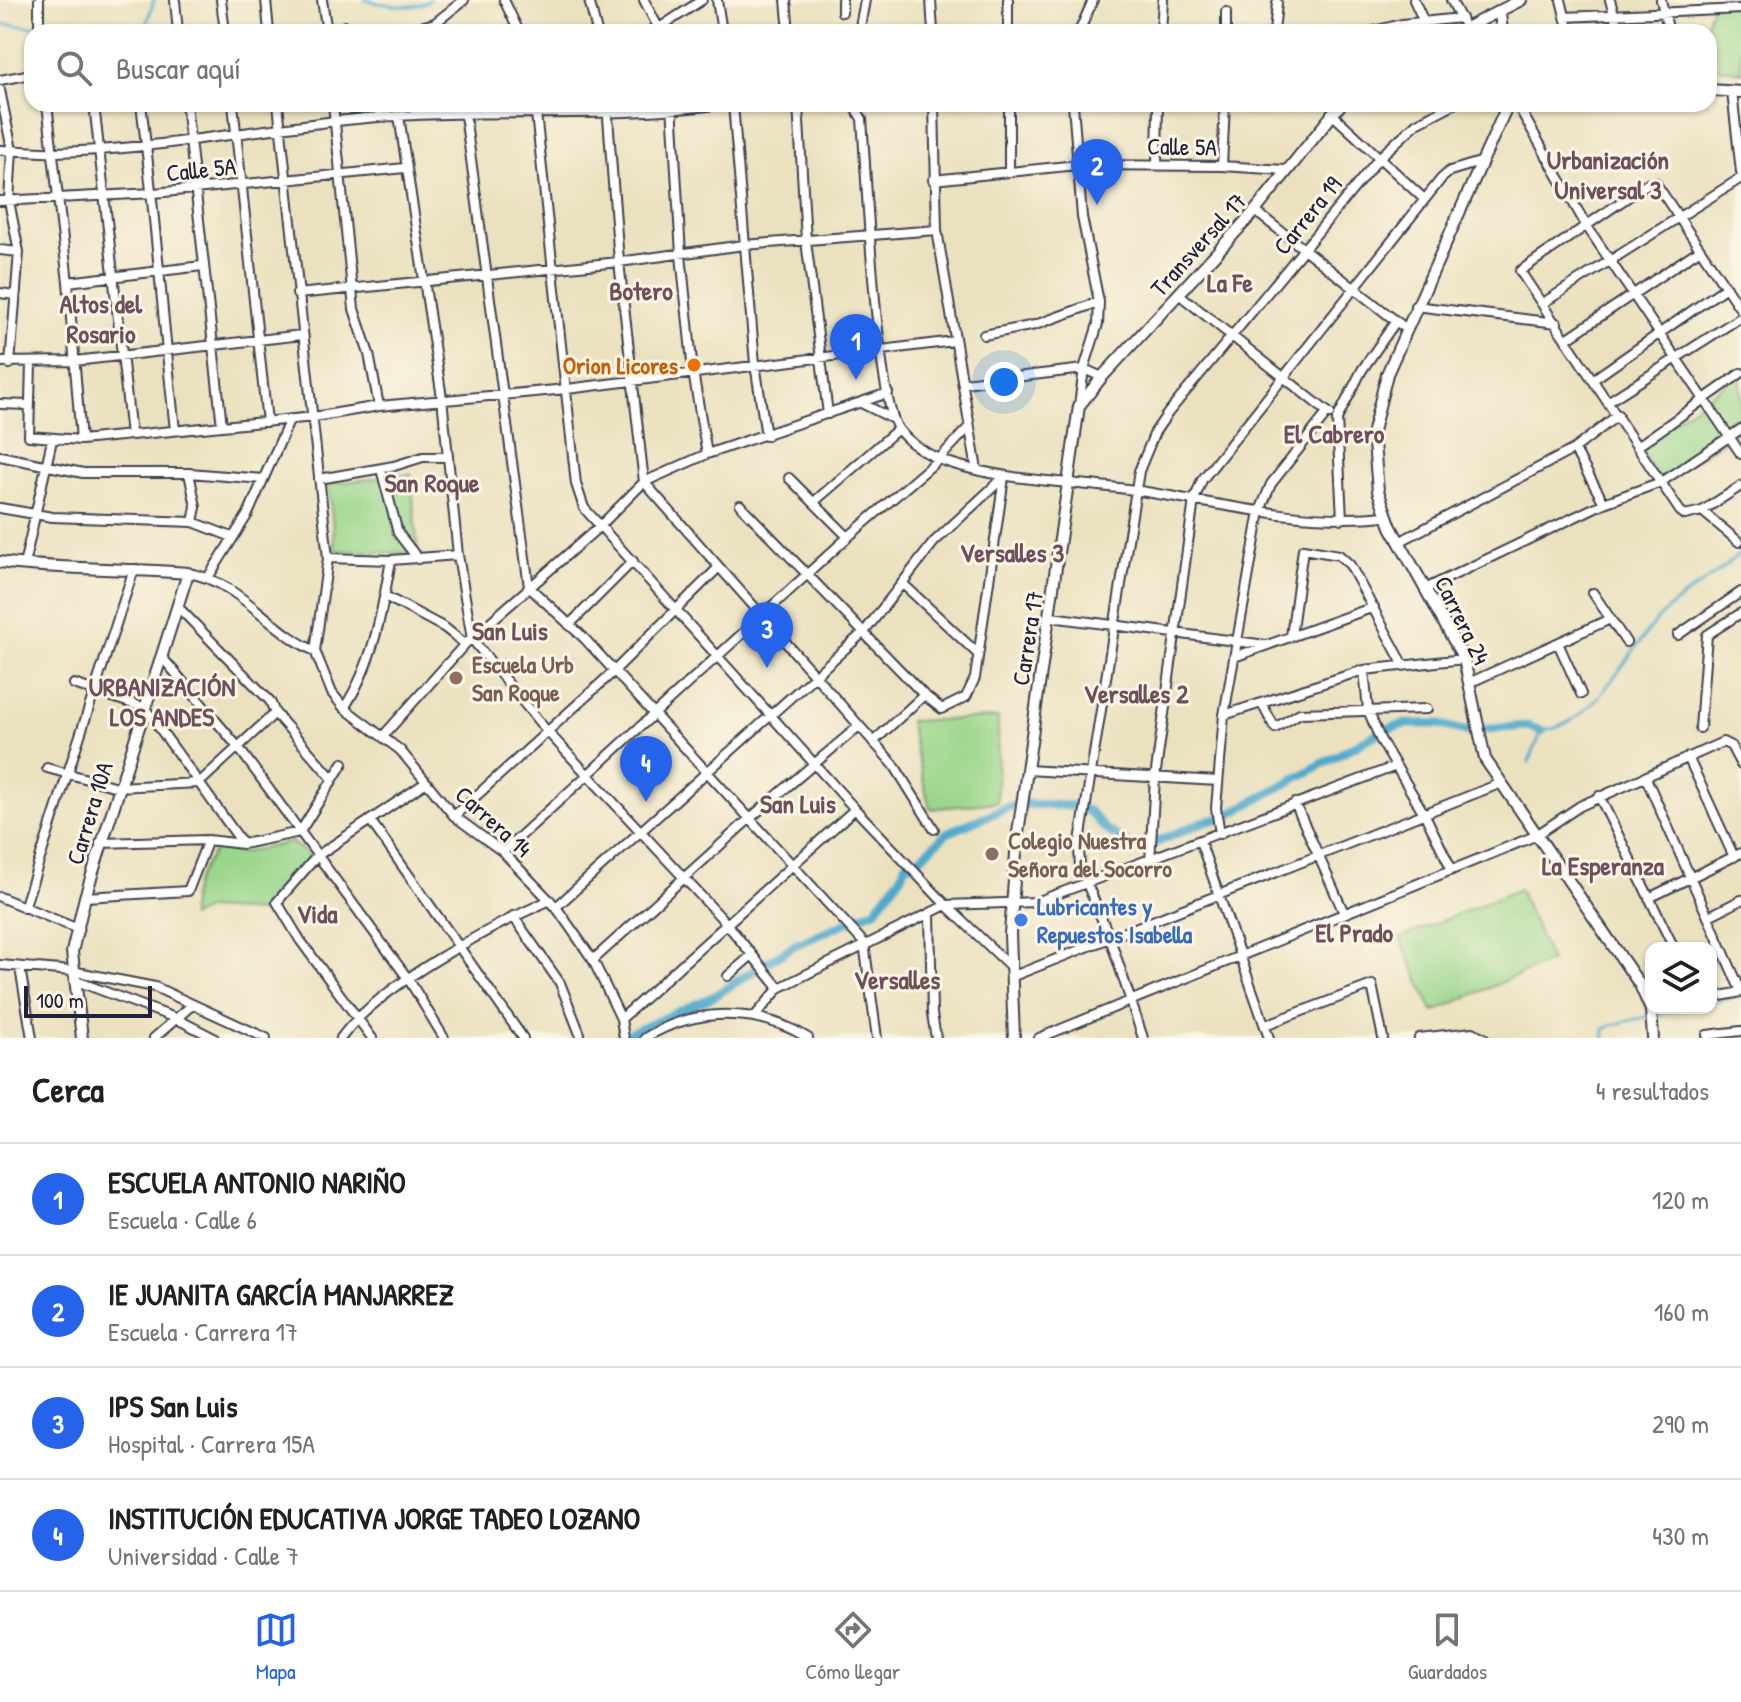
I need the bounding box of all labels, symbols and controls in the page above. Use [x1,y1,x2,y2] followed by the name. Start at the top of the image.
[24,24,1717,112] search box
[52,46,96,90] icon: search
[116,48,241,88] text: Buscar aquí
[1147,129,1217,163] street label: Calle 5A
[1071,139,1123,205] pin: 2
[1547,142,1669,207] district label: Urbanización Universal 3
[165,149,238,189] street label: Calle 5A
[1266,169,1349,261] street label: Carrera 19
[1143,185,1253,303] street label: Transversal 17
[1207,265,1254,300] district label: La Fe
[609,273,673,308] district label: Botero
[60,286,143,351] district label: Altos del Rosario
[830,314,882,380] pin: 1
[563,349,678,381] place label: Orion Licores
[685,356,703,374] marker: Orion Licores
[984,362,1024,402] your location
[1284,416,1385,451] district label: El Cabrero
[385,465,480,501] district label: San Roque
[960,535,1065,570] district label: Versalles 3
[1428,570,1498,670] street label: Carrera 24
[1004,588,1050,688] street label: Carrera 17
[741,602,793,668] pin: 3
[472,613,548,648] district label: San Luis
[472,648,574,709] place label: Escuela Urb San Roque
[89,669,235,734] district label: URBANIZACIÓN LOS ANDES
[447,669,465,687] marker: Escuela Urb San Roque
[1084,676,1189,711] district label: Versalles 2
[620,736,672,802] pin: 4
[58,757,120,868] street label: Carrera 10A
[449,778,539,864] street label: Carrera 14
[760,786,836,821] district label: San Luis
[1008,824,1172,884] place label: Colegio Nuestra Señora del Socorro
[983,845,1001,863] marker: Colegio Nuestra Señora del Socorro
[1542,848,1665,884] district label: La Esperanza
[1037,890,1193,951] place label: Lubricantes y Repuestos Isabella
[297,896,338,931] district label: Vida
[1012,911,1030,929] marker: Lubricantes y Repuestos Isabella
[1315,915,1393,950] district label: El Prado
[1645,942,1717,1014] map controls
[1645,942,1717,1014] button: layers
[854,962,940,997] district label: Versalles
[24,982,152,1018] scale bar
[36,985,84,1015] text: 100 m
[32,1067,104,1113] text: Cerca
[1596,1073,1709,1108] text: 4 resultados
[108,1162,406,1202] text: ESCUELA ANTONIO NARIÑO
[53,1182,63,1217] text: 1
[1652,1182,1709,1217] text: 120 m
[108,1202,257,1237] text: Escuela · Calle 6
[108,1274,454,1314] text: IE JUANITA GARCÍA MANJARREZ
[52,1294,64,1329] text: 2
[1654,1294,1709,1329] text: 160 m
[108,1314,298,1349] text: Escuela · Carrera 17
[108,1386,238,1426] text: IPS San Luis
[52,1406,64,1441] text: 3
[1652,1406,1709,1441] text: 290 m
[108,1426,315,1461] text: Hospital · Carrera 15A
[108,1498,640,1538] text: INSTITUCIÓN EDUCATIVA JORGE TADEO LOZANO
[53,1518,63,1553] text: 4
[1652,1518,1709,1553] text: 430 m
[108,1538,299,1573] text: Universidad · Calle 7
[254,1608,298,1686] tab: Mapa
[805,1608,900,1686] tab: Cómo llegar
[1408,1608,1487,1686] tab: Guardados

